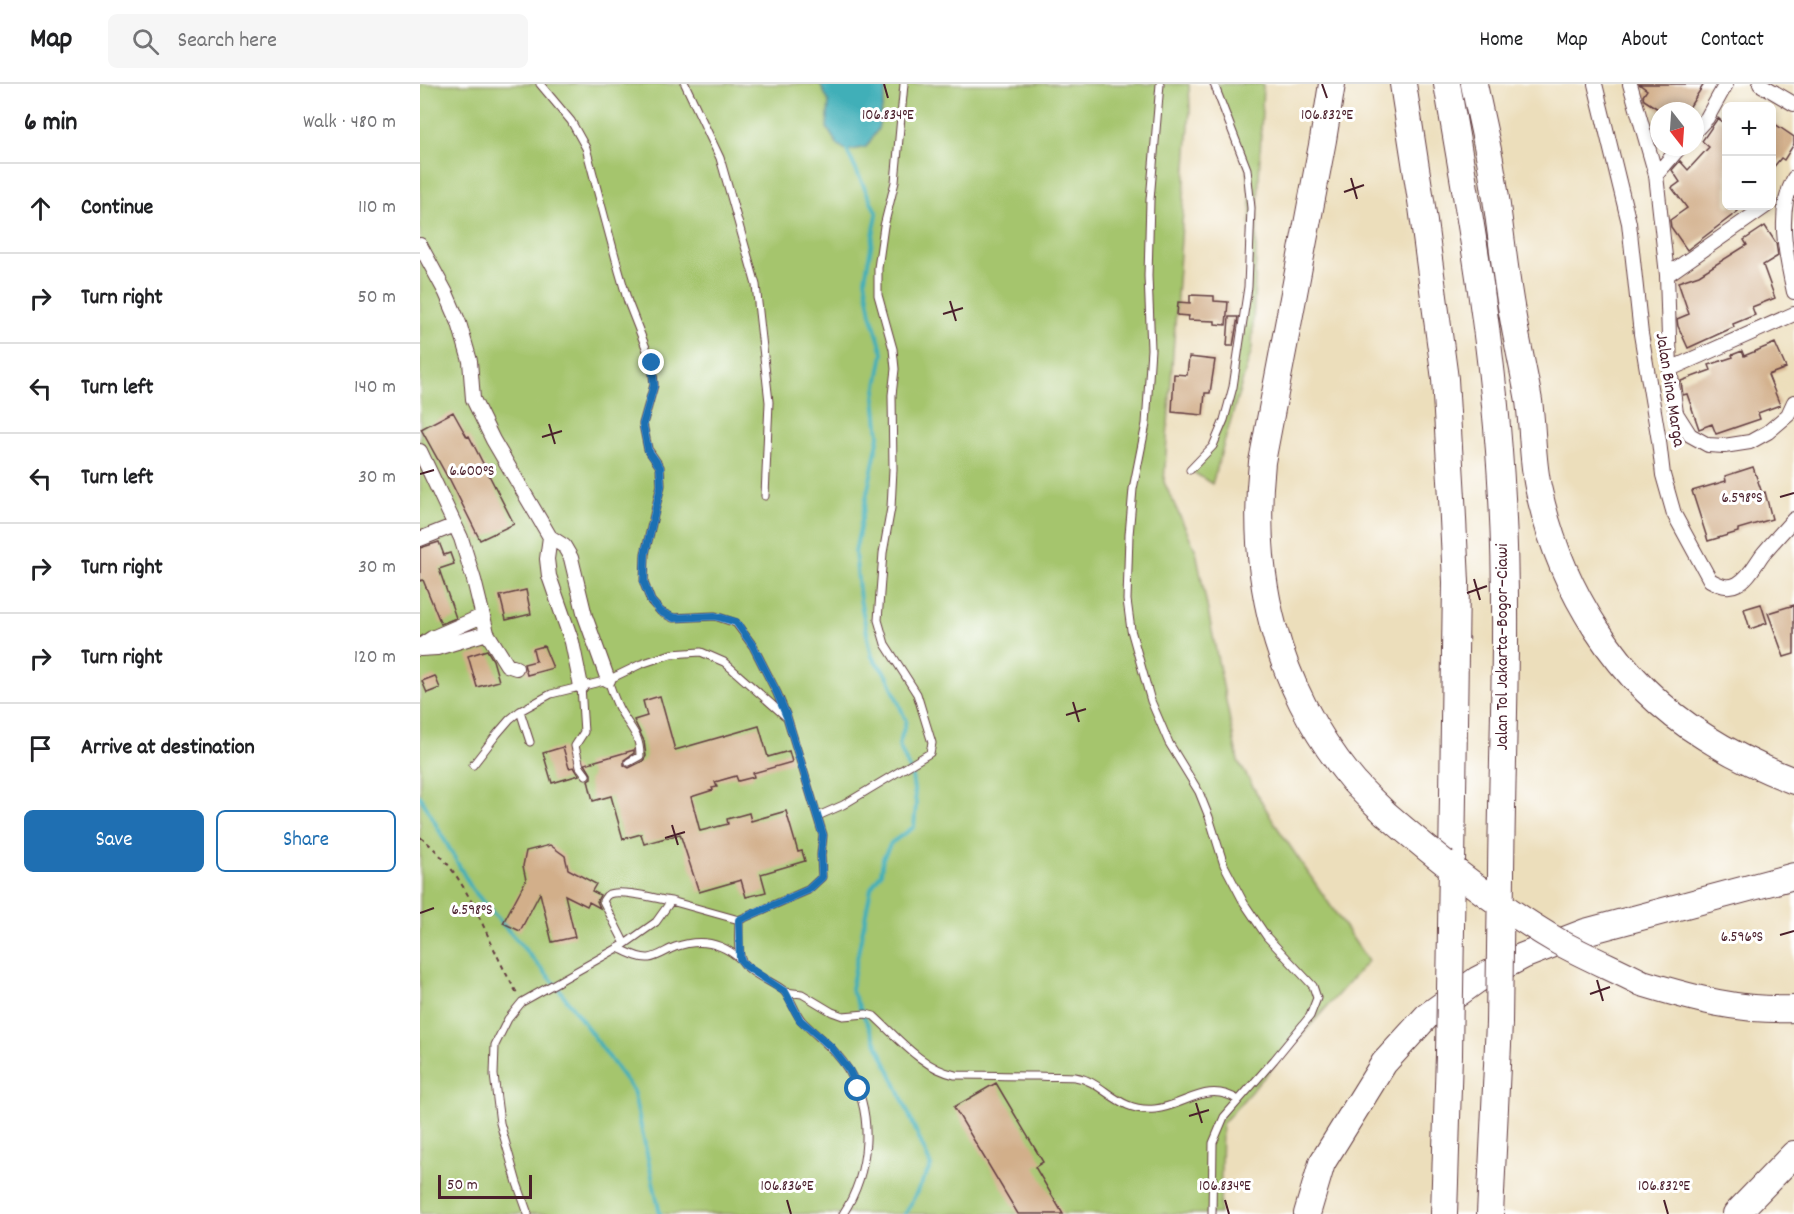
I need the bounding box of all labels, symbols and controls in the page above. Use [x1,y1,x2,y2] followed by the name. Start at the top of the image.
[108,14,528,68] search box
[30,21,72,61] text: Map
[129,25,162,58] icon: search
[177,26,277,57] text: Search here
[1479,26,1523,56] text: Home
[1556,26,1588,56] text: Map
[1621,26,1668,56] text: About
[1701,26,1764,56] text: Contact
[1650,102,1704,156] north arrow
[1722,102,1776,210] map controls
[1722,102,1776,156] button: +
[24,105,77,142] text: 6 min
[862,105,914,127] text: 106.834°E
[1301,105,1353,127] text: 106.832°E
[303,109,396,137] text: Walk · 480 m
[1722,156,1776,210] button: −
[24,192,57,225] icon: ahead
[81,193,153,224] text: Continue
[358,194,396,222] text: 110 m
[24,282,57,315] icon: right
[81,283,163,314] text: Turn right
[358,284,396,312] text: 50 m
[1648,331,1690,449] street label: Jalan Bina Marga
[638,349,664,375] route end
[24,372,57,405] icon: left
[81,373,153,404] text: Turn left
[354,374,396,402] text: 140 m
[450,461,494,483] text: 6.600°S
[24,462,57,495] icon: left
[81,463,153,494] text: Turn left
[358,464,396,492] text: 30 m
[1721,488,1763,510] text: 6.598°S
[1491,543,1516,751] street label: Jalan Tol Jakarta–Bogor–Ciawi
[24,552,57,585] icon: right
[81,553,163,584] text: Turn right
[358,554,396,582] text: 30 m
[24,642,57,675] icon: right
[81,643,163,674] text: Turn right
[354,644,396,672] text: 120 m
[24,732,57,765] icon: arrive
[81,733,255,764] text: Arrive at destination
[24,810,204,872] button: Save
[216,810,396,872] button: Share
[451,900,493,922] text: 6.598°S
[1721,927,1763,949] text: 6.596°S
[844,1075,870,1101] route start
[438,1172,532,1200] scale bar
[447,1174,478,1197] text: 50 m
[761,1176,814,1198] text: 106.836°E
[1199,1176,1251,1198] text: 106.834°E
[1638,1176,1690,1198] text: 106.832°E

